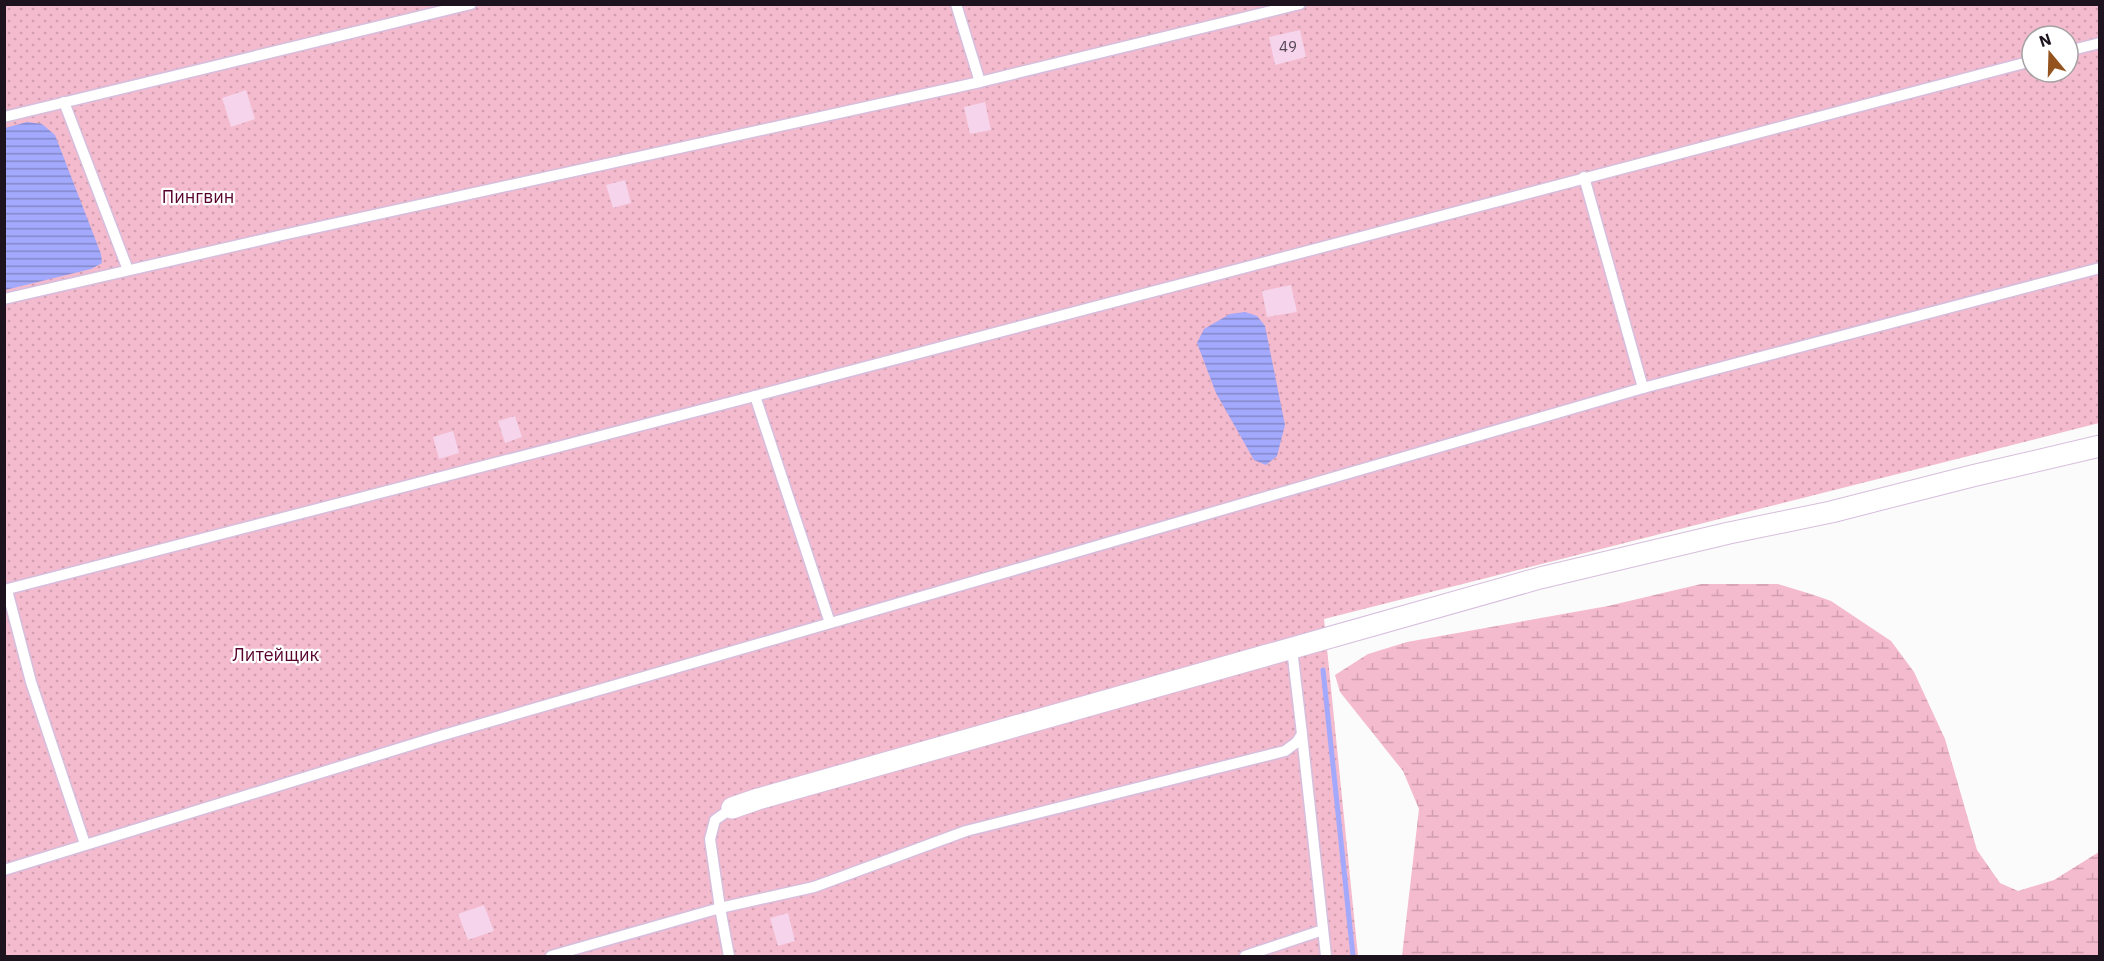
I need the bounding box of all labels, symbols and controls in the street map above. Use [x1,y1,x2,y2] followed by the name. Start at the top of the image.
[2020,24,2080,84] north arrow
[2036,28,2054,51] text: N
[1279,37,1297,56] house number: 49
[162,185,234,208] park label: Пингвин
[233,643,320,666] park label: Литейщик

